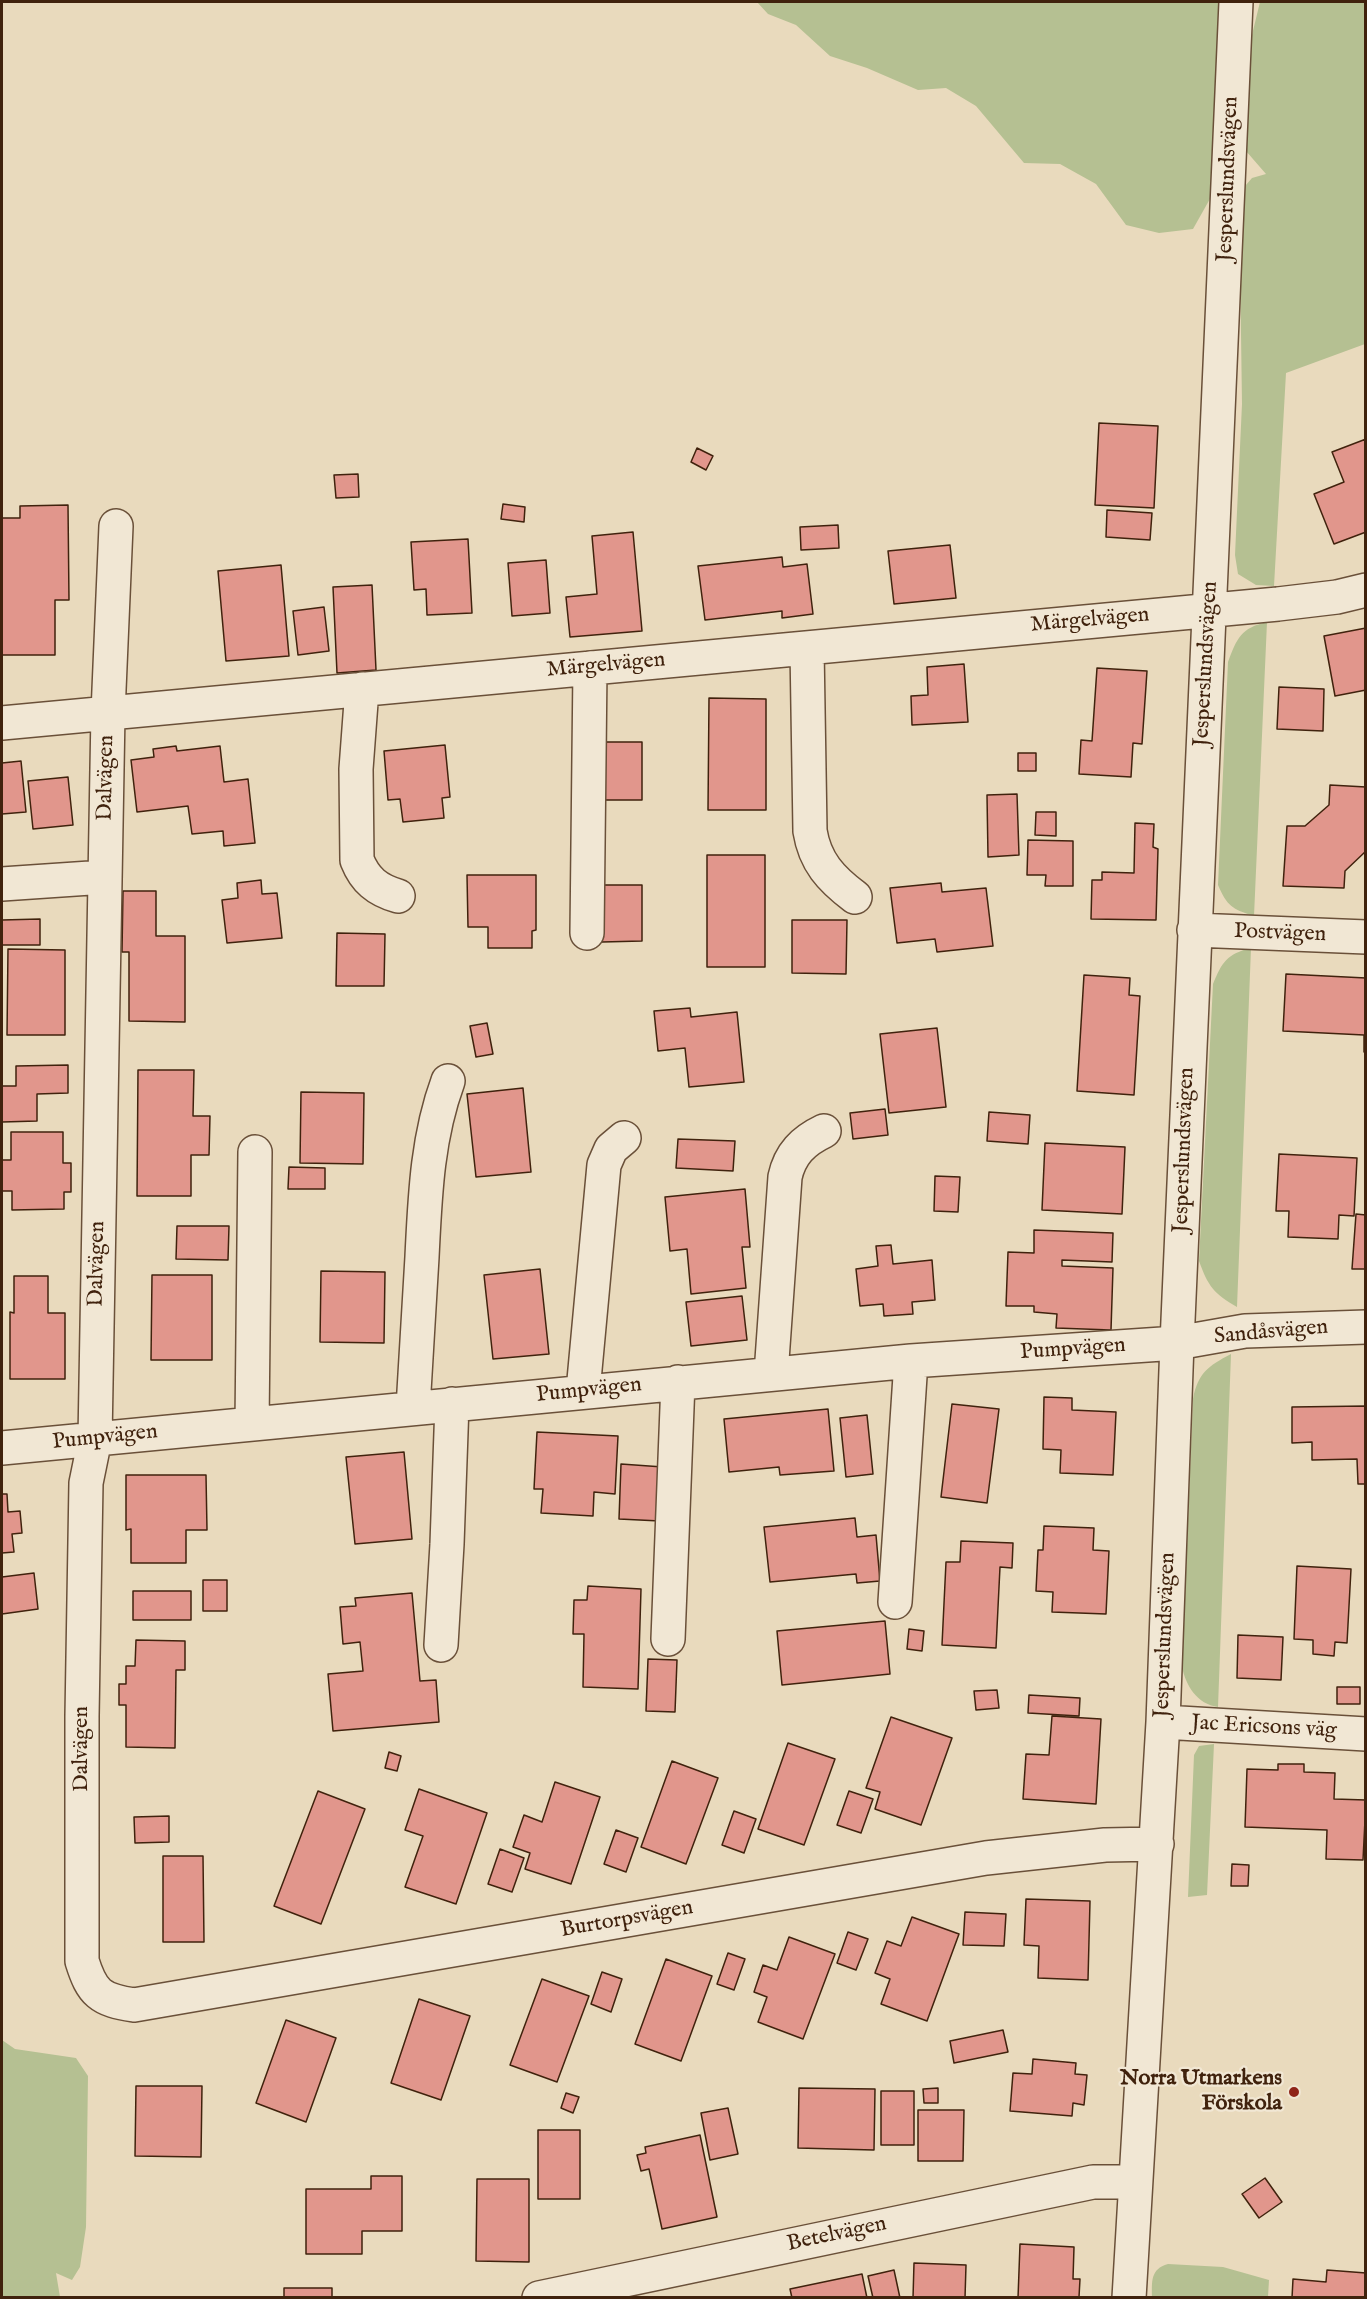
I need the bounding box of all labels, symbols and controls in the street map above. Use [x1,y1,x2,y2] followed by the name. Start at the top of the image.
[1213,96,1245,262] street label: Jesperslundsvägen
[1189,581,1225,747] street label: Jesperslundsvägen
[1030,603,1150,639] street label: Märgelvägen
[546,648,666,684] street label: Märgelvägen
[93,735,121,821] street label: Dalvägen
[1233,919,1327,949] street label: Postvägen
[1169,1067,1201,1233] street label: Jesperslundsvägen
[84,1221,112,1307] street label: Dalvägen
[1213,1315,1329,1351] street label: Sandåsvägen
[1019,1333,1127,1367] street label: Pumpvägen
[535,1372,643,1410] street label: Pumpvägen
[51,1419,159,1457] street label: Pumpvägen
[1150,1552,1182,1718] street label: Jesperslundsvägen
[69,1706,95,1792] street label: Dalvägen
[1191,1711,1337,1745] street label: Jac Ericsons väg
[559,1895,695,1945] street label: Burtorpsvägen
[1120,2066,1282,2118] place label: Norra Utmarkens Förskola
[1287,2085,1301,2099] marker: Norra Utmarkens Förskola
[785,2212,889,2258] street label: Betelvägen

